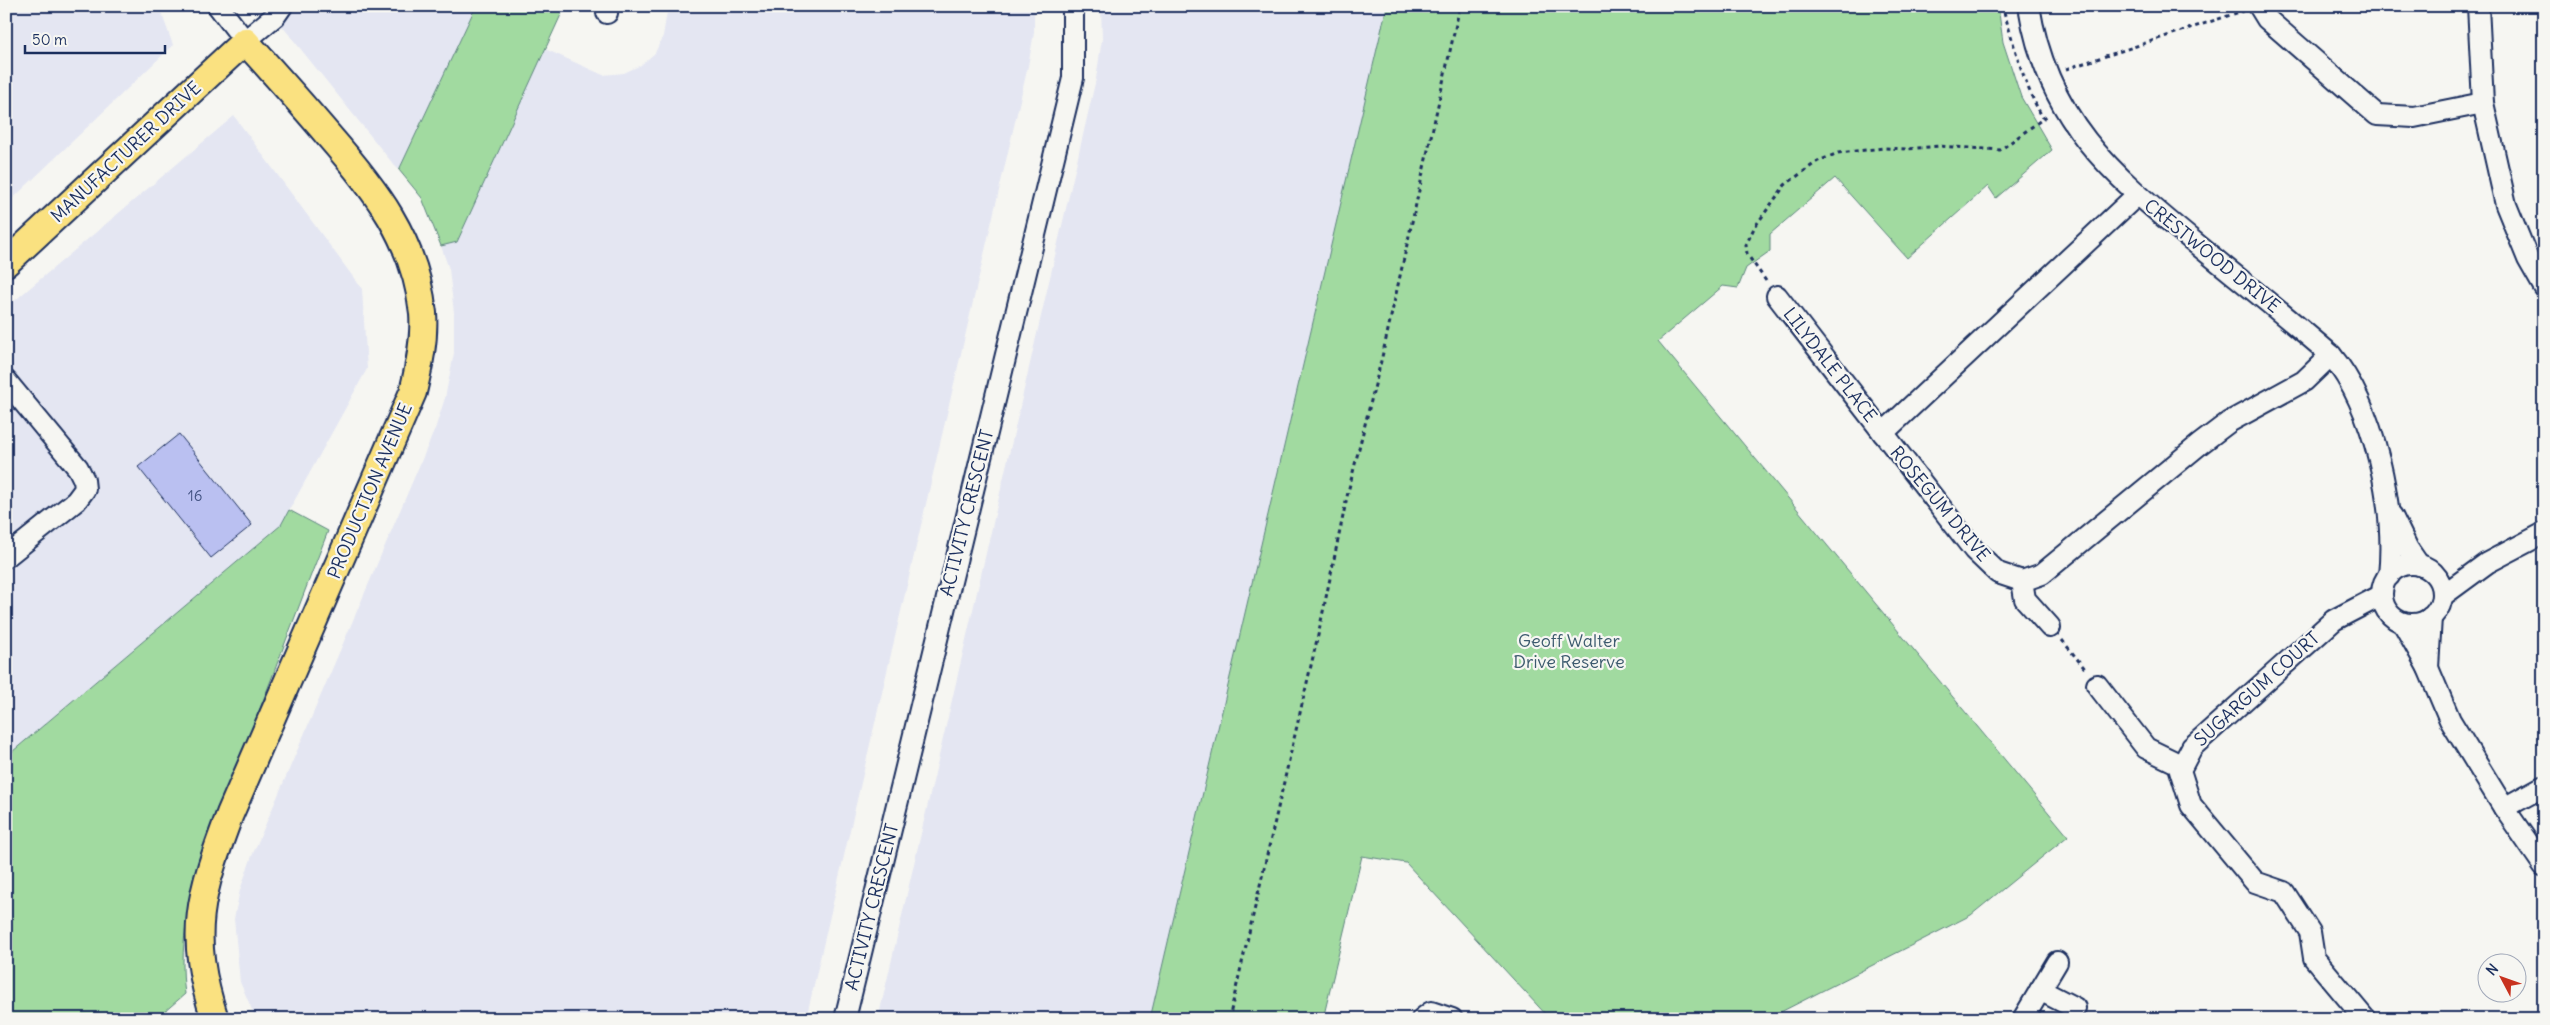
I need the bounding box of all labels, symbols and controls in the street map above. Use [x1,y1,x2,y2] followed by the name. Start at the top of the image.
[25,22,165,54] scale bar
[32,30,67,49] text: 50 m
[46,76,206,227] street label: MANUFACTURER DRIVE
[2140,194,2285,318] street label: CRESTWOOD DRIVE
[1778,303,1882,427] street label: LILYDALE PLACE
[322,399,417,582] street label: PRODUCTION AVENUE
[935,427,998,599] street label: ACTIVITY CRESCENT
[1885,441,1995,566] street label: ROSEGUM DRIVE
[188,486,202,505] house number: 16
[2189,626,2324,751] street label: SUGARGUM COURT
[1513,629,1625,673] park label: Geoff Walter Drive Reserve
[840,821,903,993] street label: ACTIVITY CRESCENT
[2478,952,2528,1002] north arrow
[2482,960,2502,979] text: N

